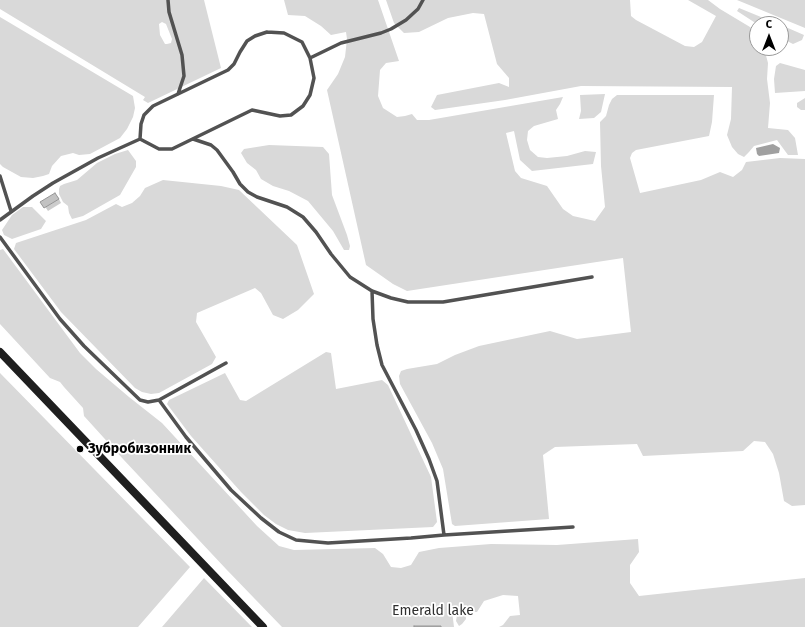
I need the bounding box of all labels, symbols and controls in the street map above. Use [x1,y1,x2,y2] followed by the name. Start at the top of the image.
[749,16,789,56] north arrow
[766,18,772,31] text: С
[88,441,191,457] place label: Зубробизонник
[75,444,85,454] marker: Зубробизонник
[392,603,474,619] park label: Emerald lake

